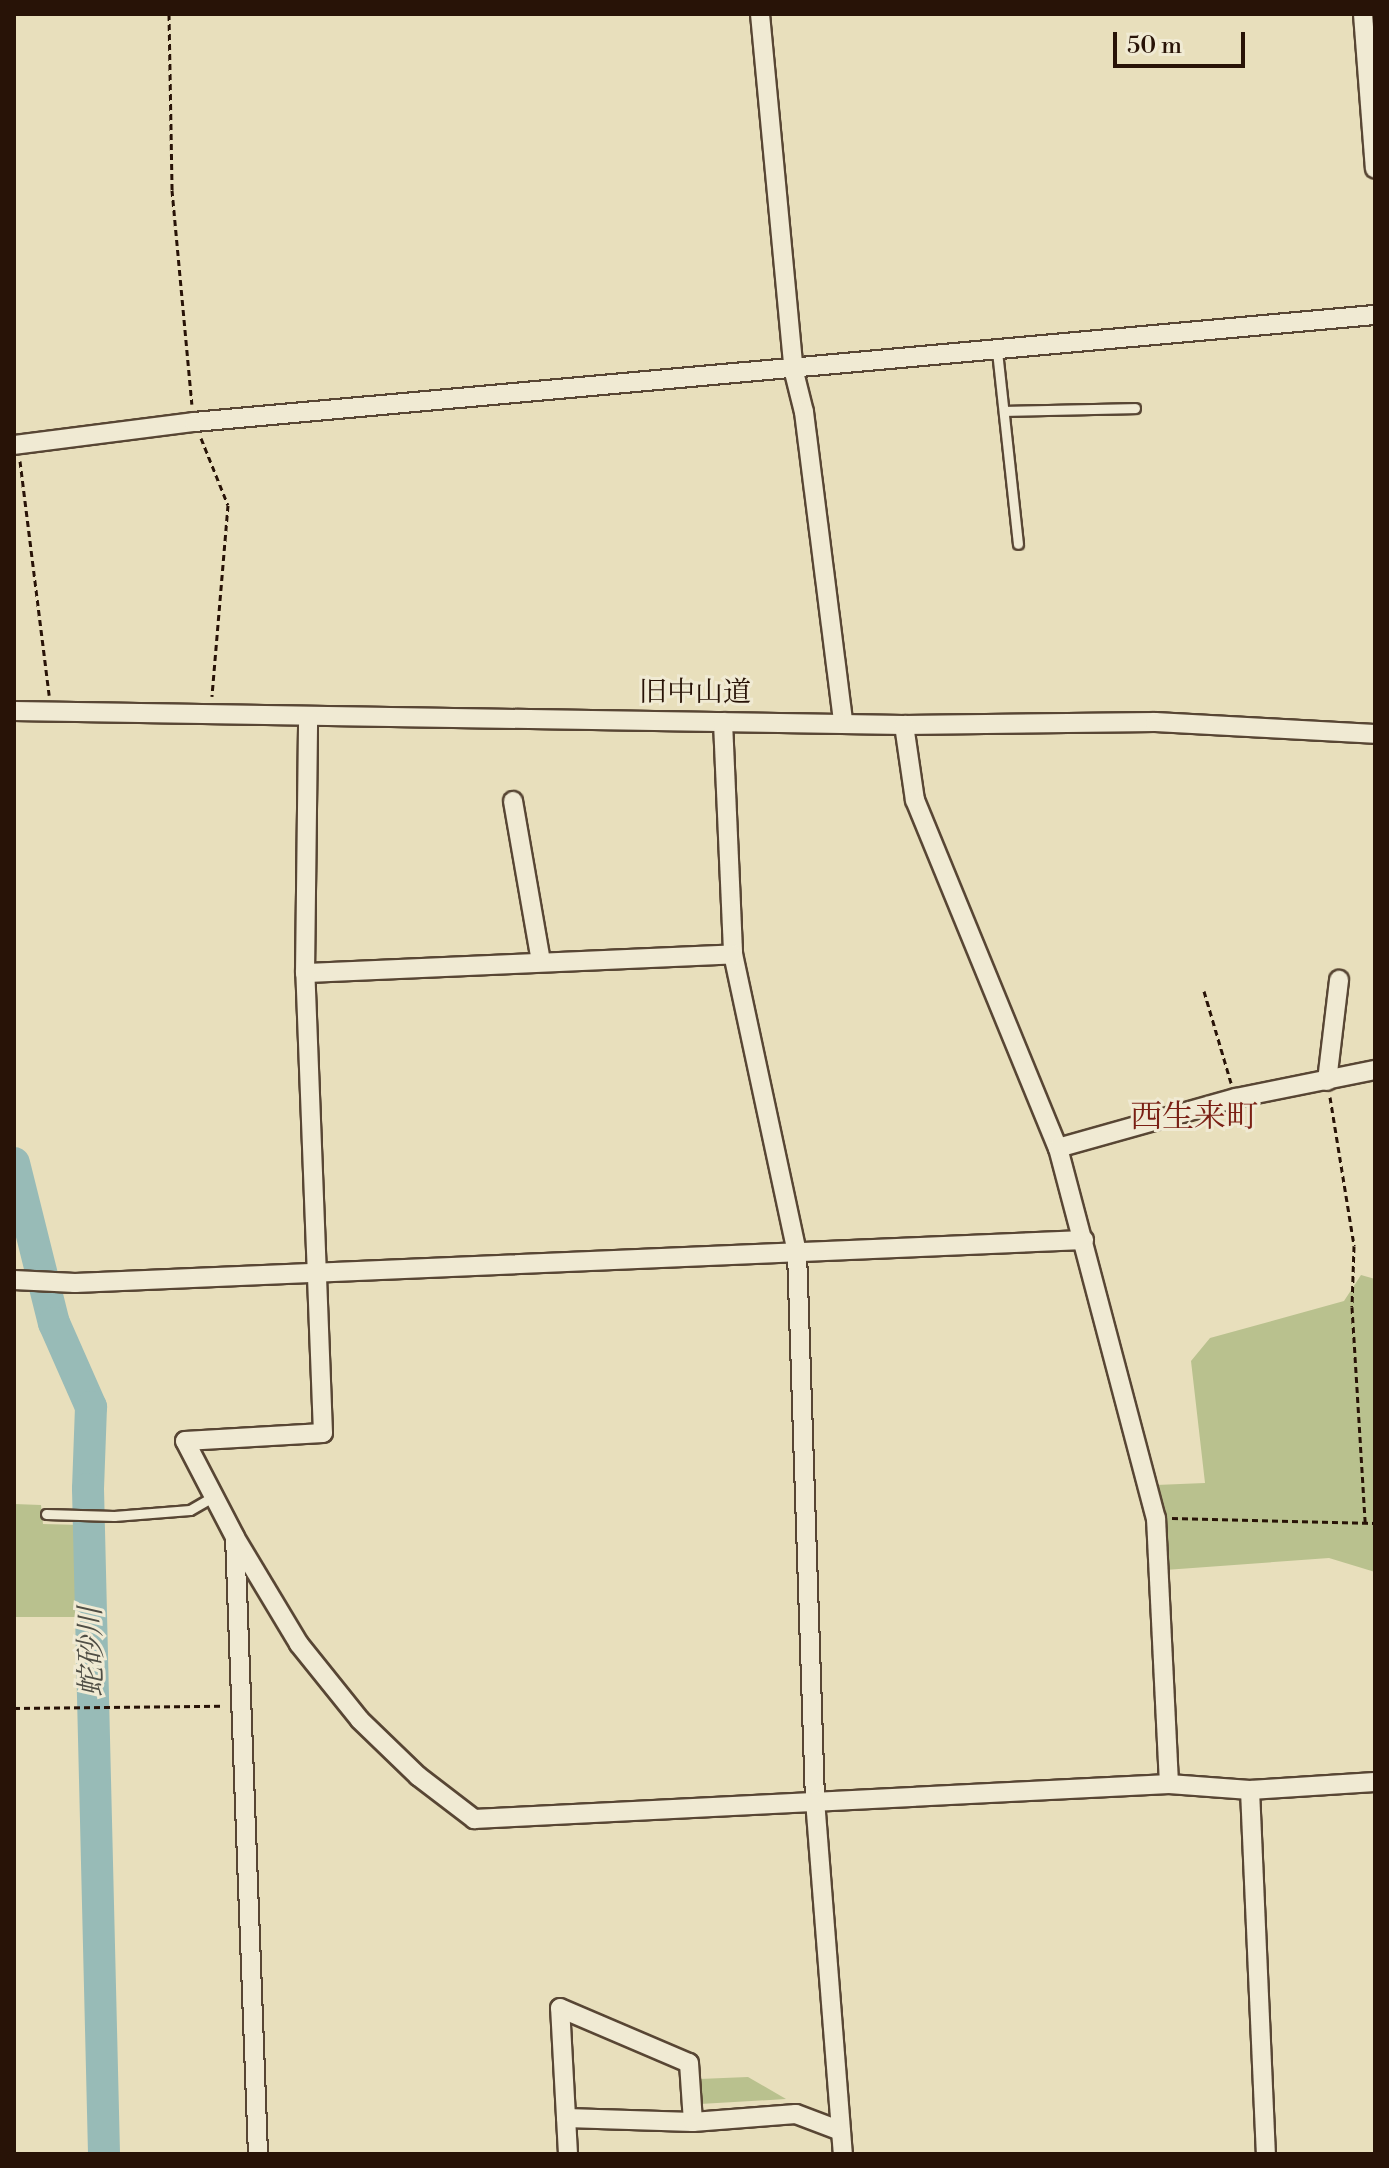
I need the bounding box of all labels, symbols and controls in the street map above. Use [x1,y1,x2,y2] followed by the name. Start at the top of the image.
[1117,16,1249,66] scale bar
[1127,31,1182,61] text: 50 m
[639,676,751,710] street label: 旧中山道
[1130,1098,1258,1136] district label: 西生来町
[73,1607,111,1697] water label: 蛇砂川

